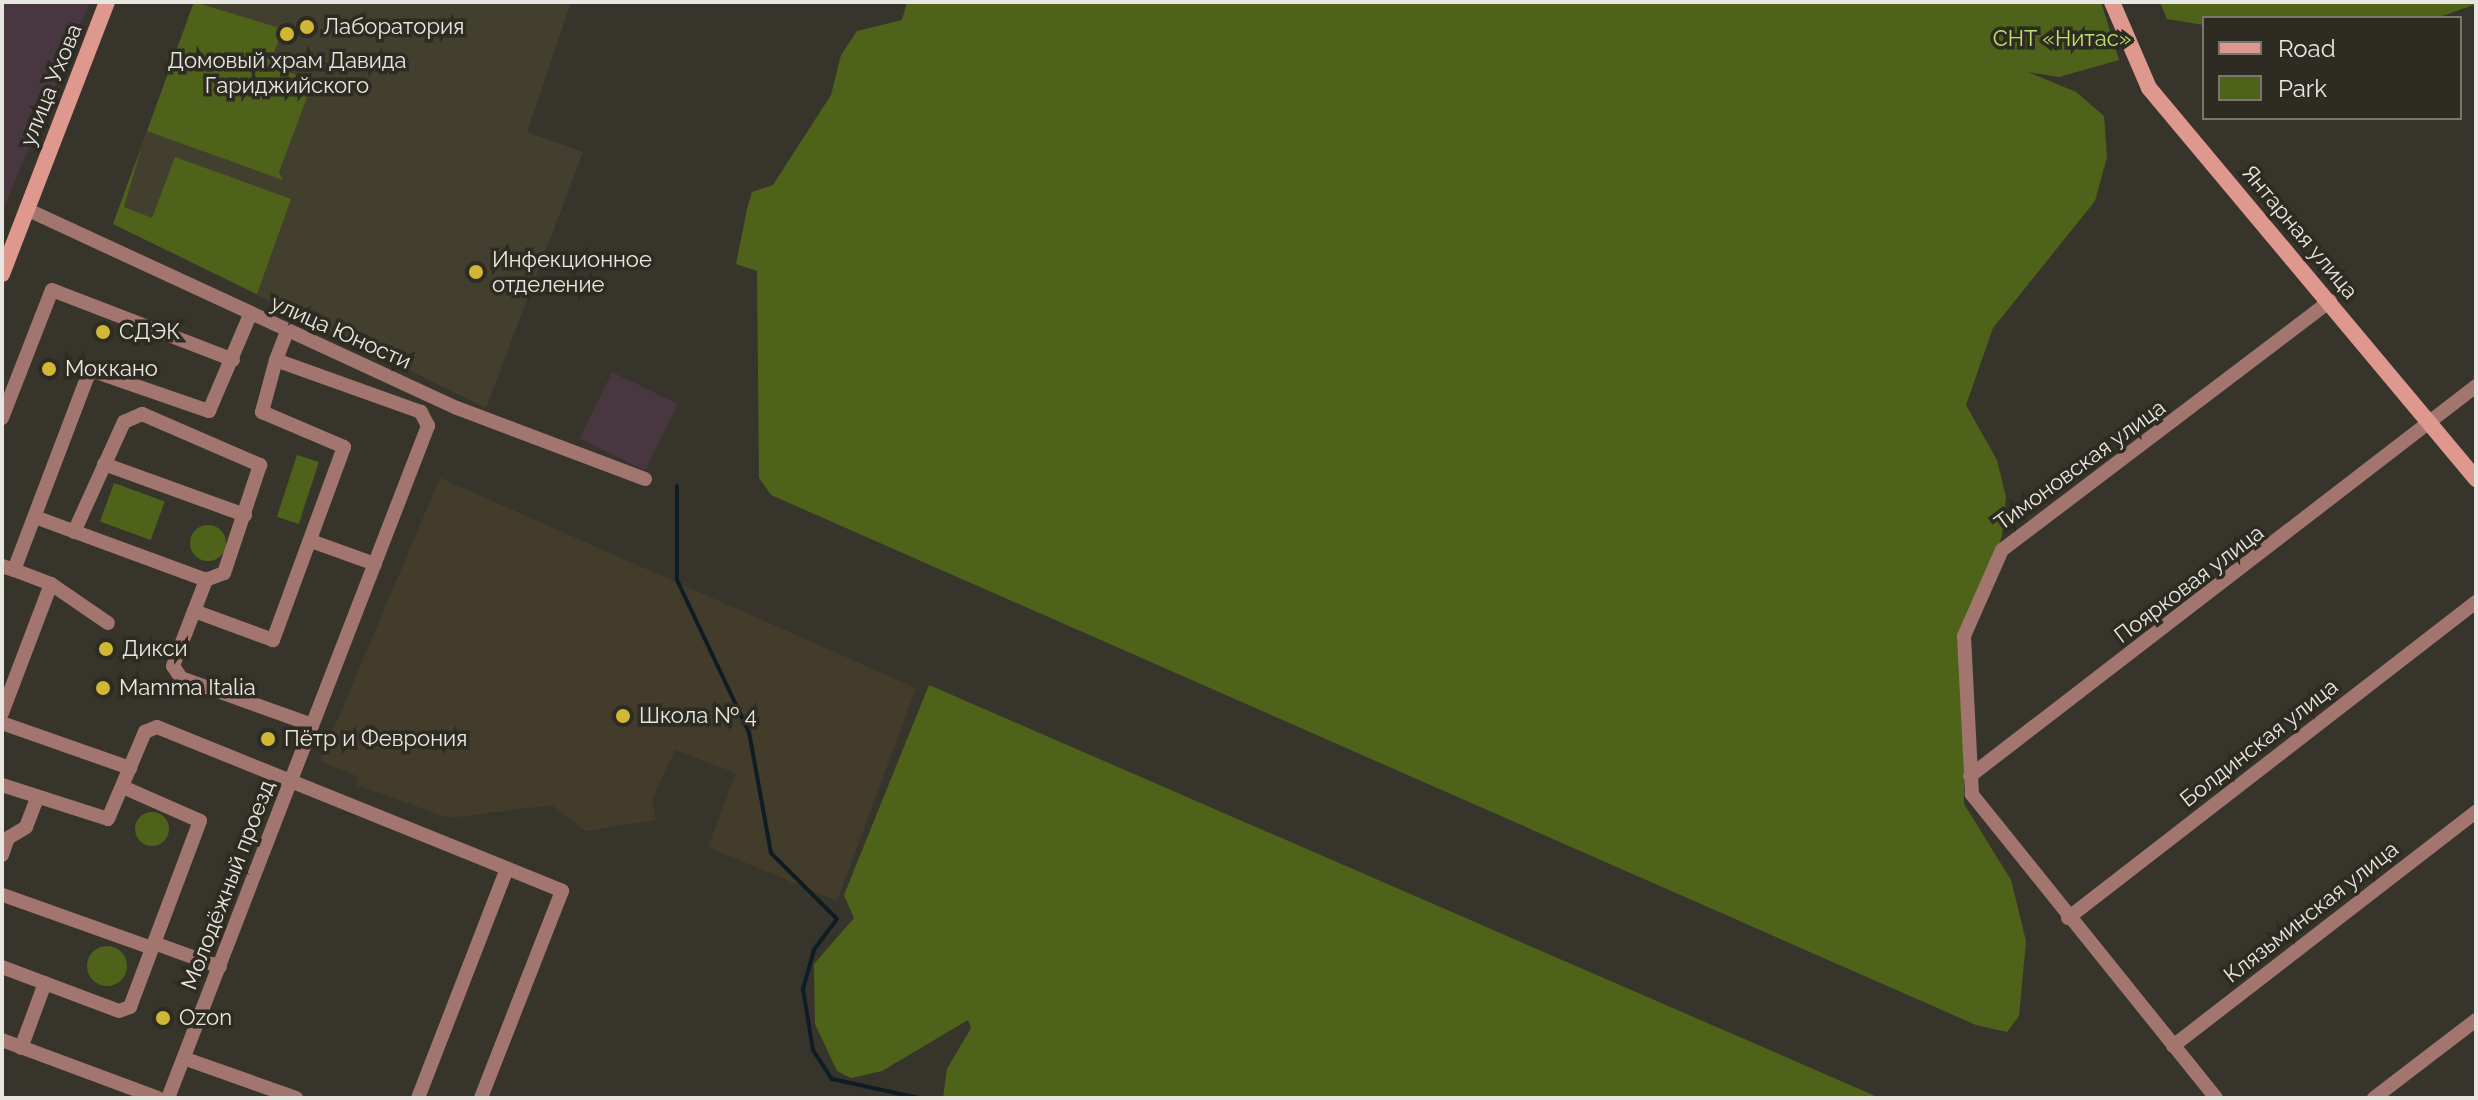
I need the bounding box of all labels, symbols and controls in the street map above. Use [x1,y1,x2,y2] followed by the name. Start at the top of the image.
[323,14,464,40] place label: Лаборатория
[2202,16,2462,120] legend
[298,18,316,36] marker: Лаборатория
[15,20,87,150] street label: улица Ухова
[278,25,296,43] marker: Домовый храм Давида Гариджийского
[1992,26,2132,52] park label: СНТ «Нитас»
[2278,34,2336,63] text: Road
[167,47,407,98] place label: Домовый храм Давида Гариджийского
[2278,74,2327,103] text: Park
[2236,160,2364,304] street label: Янтарная улица
[492,246,652,298] place label: Инфекционное отделение
[467,263,485,281] marker: Инфекционное отделение
[267,289,415,375] street label: улица Юности
[119,319,180,345] place label: СДЭК
[94,323,112,341] marker: СДЭК
[65,356,158,382] place label: Моккано
[40,360,58,378] marker: Моккано
[1989,394,2171,536] street label: Тимоновская улица
[2109,519,2269,649] street label: Поярковая улица
[122,636,188,662] place label: Дикси
[97,640,115,658] marker: Дикси
[2175,673,2343,813] street label: Болдинская улица
[119,675,256,701] place label: Mamma Italia
[94,679,112,697] marker: Mamma Italia
[639,703,757,729] place label: Школа № 4
[614,707,632,725] marker: Школа № 4
[284,726,467,752] place label: Пётр и Феврония
[259,730,277,748] marker: Пётр и Феврония
[176,777,280,993] street label: Молодёжный проезд
[2218,835,2404,989] street label: Клязьминская улица
[179,1005,232,1031] place label: Ozon
[154,1009,172,1027] marker: Ozon

